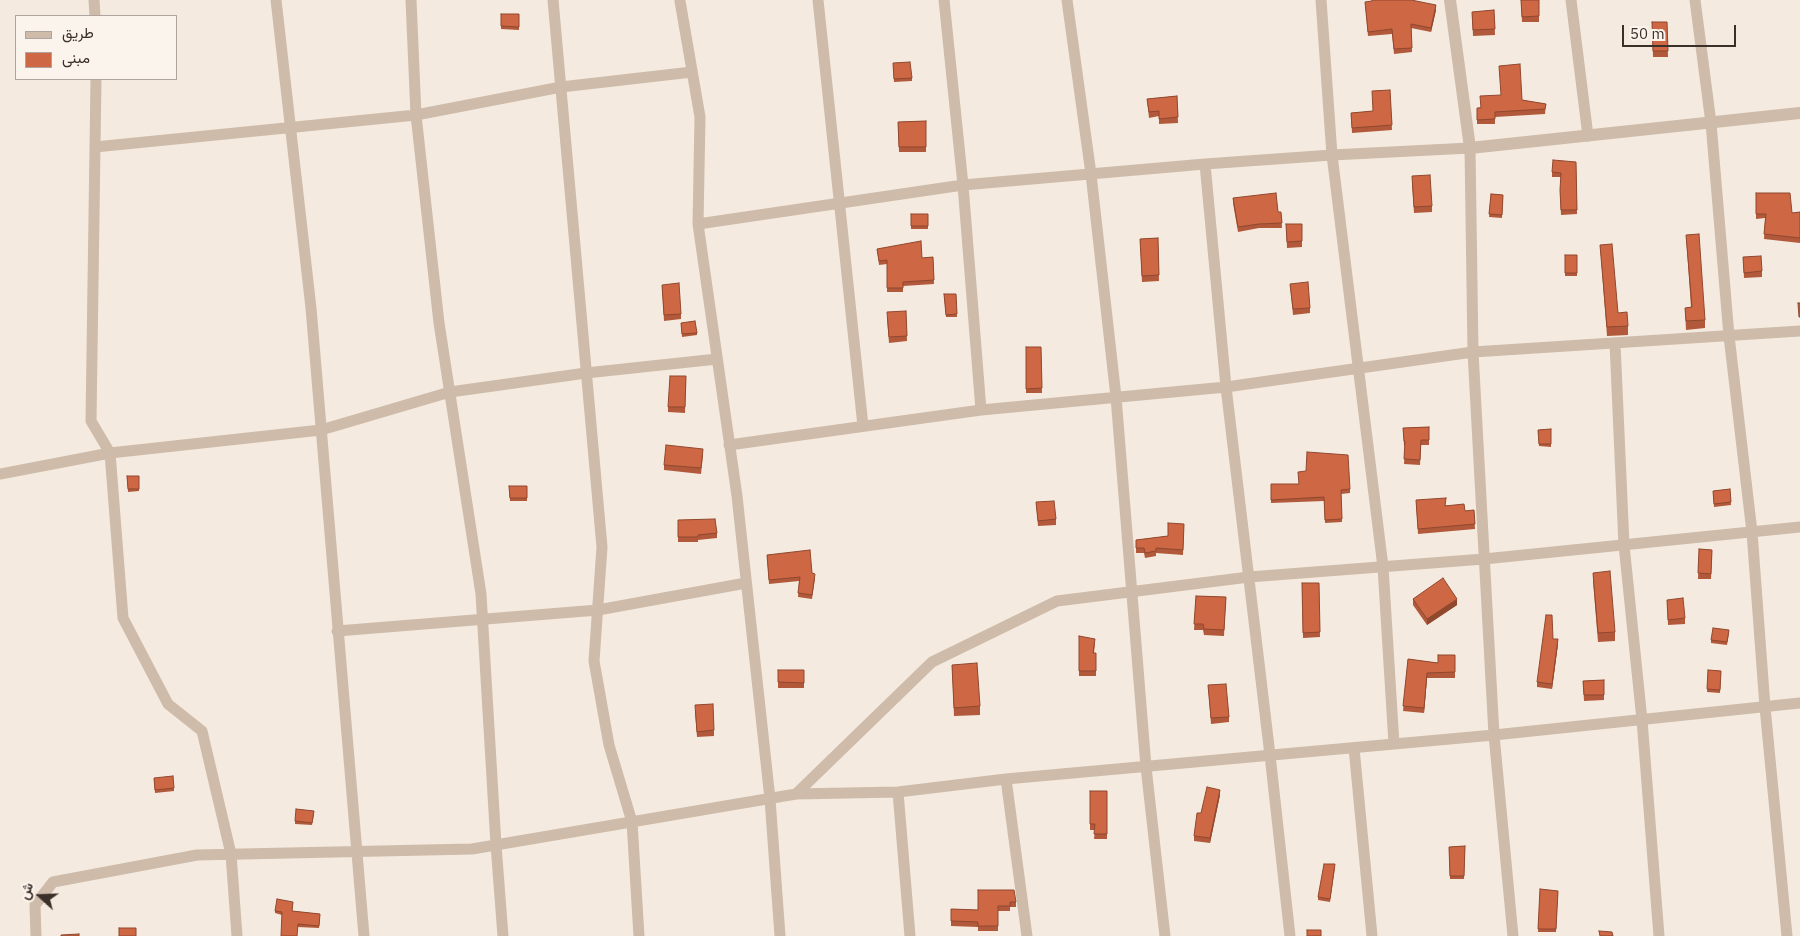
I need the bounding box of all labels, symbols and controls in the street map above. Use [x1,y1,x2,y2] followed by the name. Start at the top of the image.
[15,15,178,80] legend
[1625,15,1739,47] scale bar
[62,23,94,42] text: طريق
[1630,24,1665,43] text: 50 m
[62,48,90,67] text: مبنى
[15,871,65,921] north arrow
[15,880,37,902] text: ش

